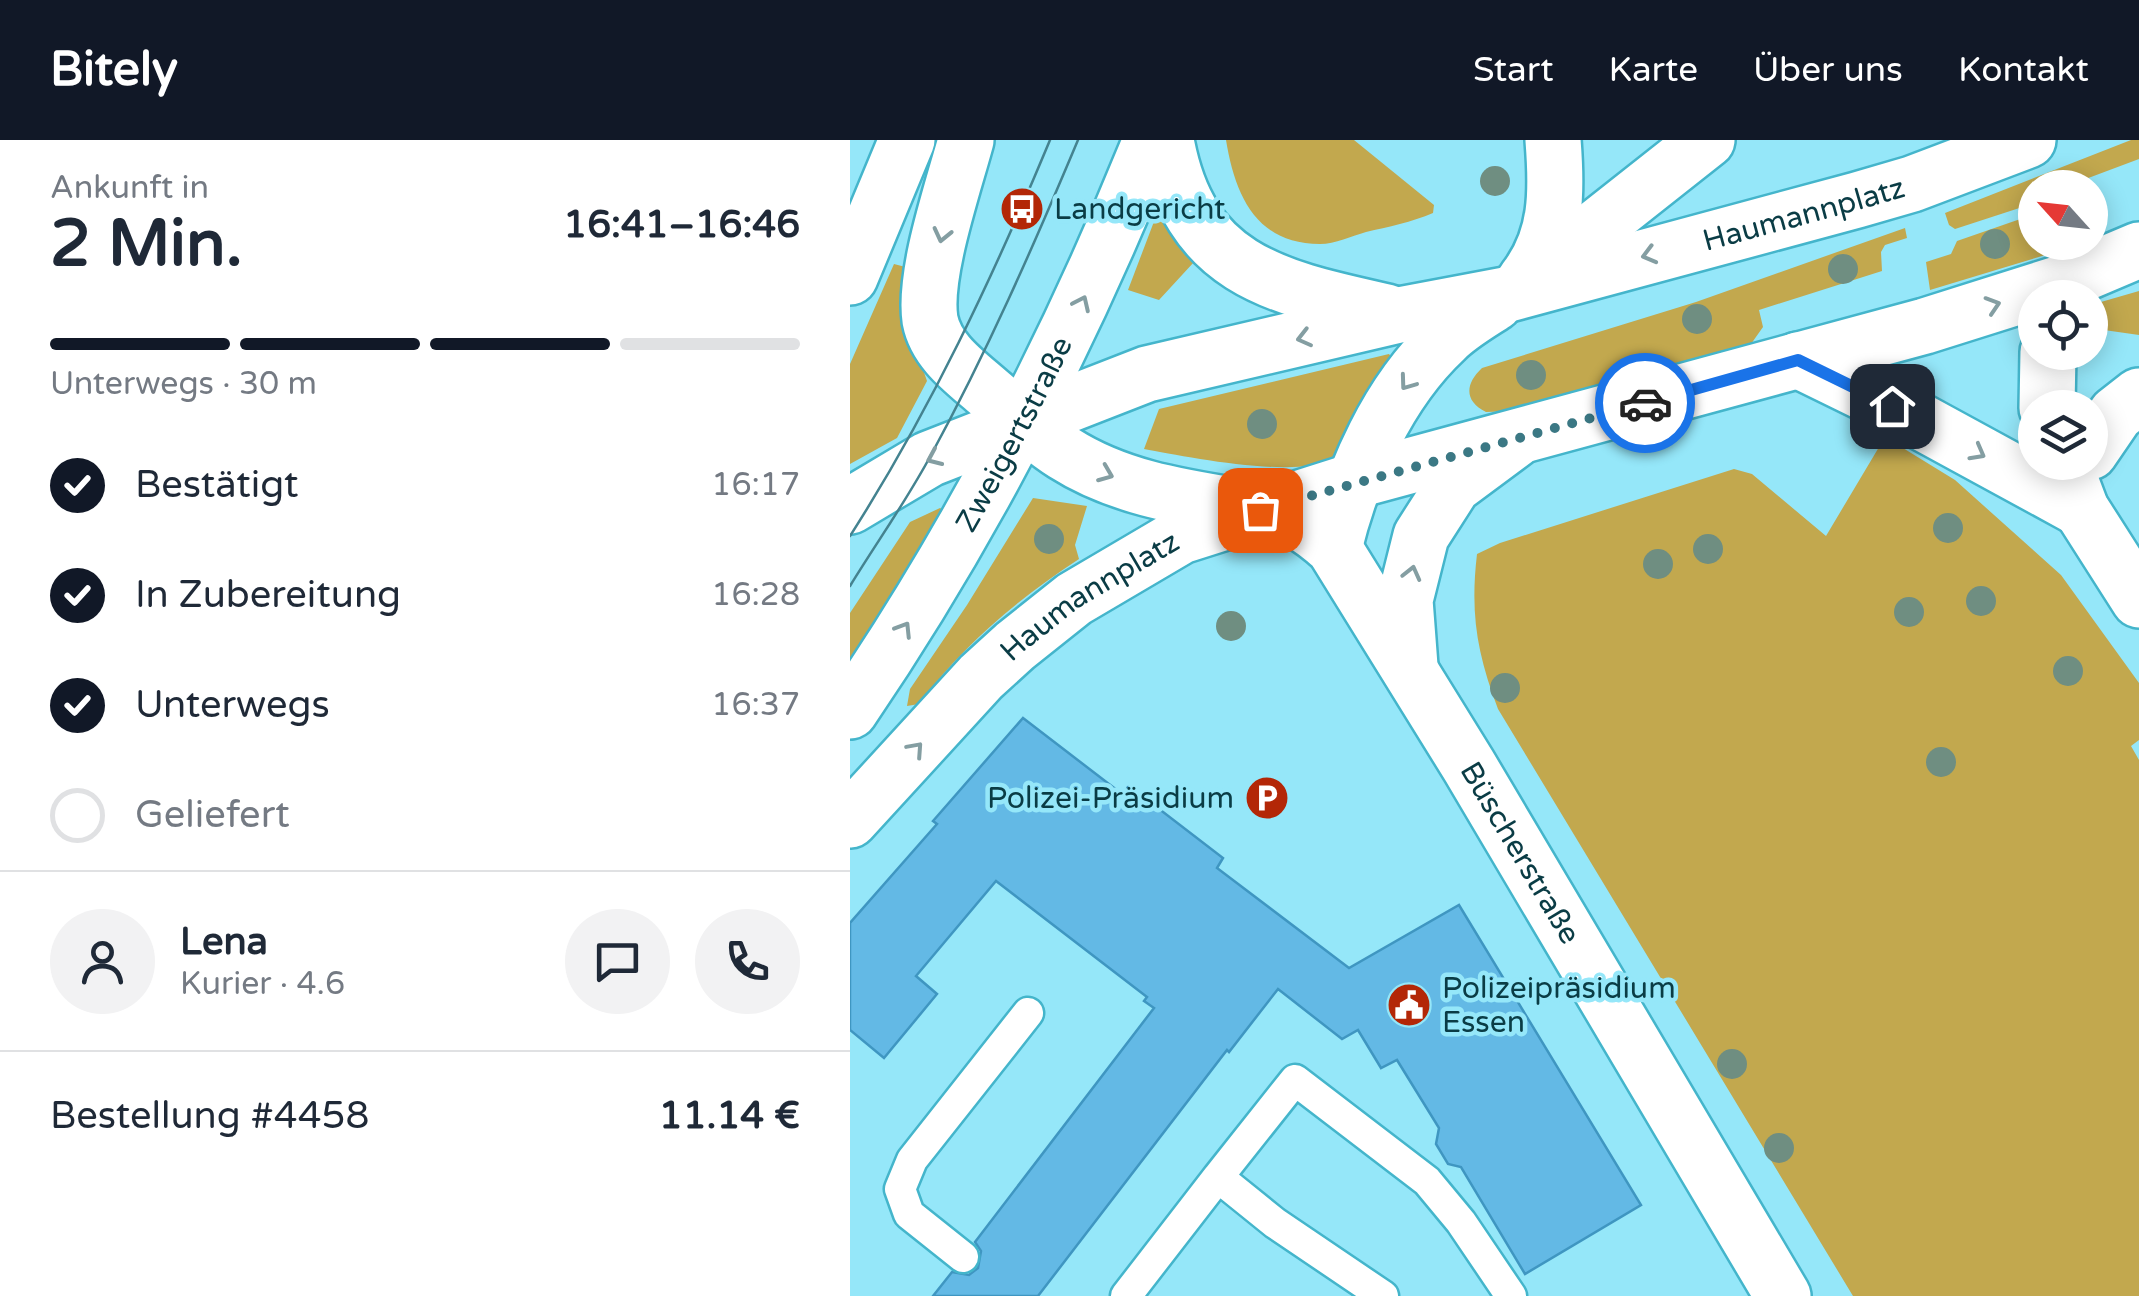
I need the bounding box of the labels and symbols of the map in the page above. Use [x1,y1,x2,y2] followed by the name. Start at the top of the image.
[1699,169,1909,260] street label: Haumannplatz
[2018,170,2108,260] north arrow
[999,186,1045,232] bus stop icon: Landgericht
[1054,191,1226,228] place label: Landgericht
[933,226,954,243] one-way arrow
[1641,244,1658,265] one-way arrow
[1069,295,1089,313] one-way arrow
[1983,296,2000,316] one-way arrow
[1296,326,1313,347] one-way arrow
[948,331,1081,539] street label: Zweigertstraße
[1595,353,1695,453] courier
[1850,364,1935,449] pin
[1402,372,1419,390] one-way arrow
[1967,440,1985,460] one-way arrow
[926,446,944,466] one-way arrow
[1096,462,1114,482] one-way arrow
[1218,468,1303,553] pin
[993,523,1186,669] street label: Haumannplatz
[1400,565,1421,582] one-way arrow
[892,622,911,640] one-way arrow
[905,742,923,761] one-way arrow
[1452,755,1588,951] street label: Büscherstraße
[1244,775,1290,821] parking icon: Polizei-Präsidium
[987,780,1234,817] place label: Polizei-Präsidium
[1442,970,1676,1041] place label: Polizeipräsidium Essen
[1386,982,1432,1028] public building icon: Polizeipräsidium Essen

